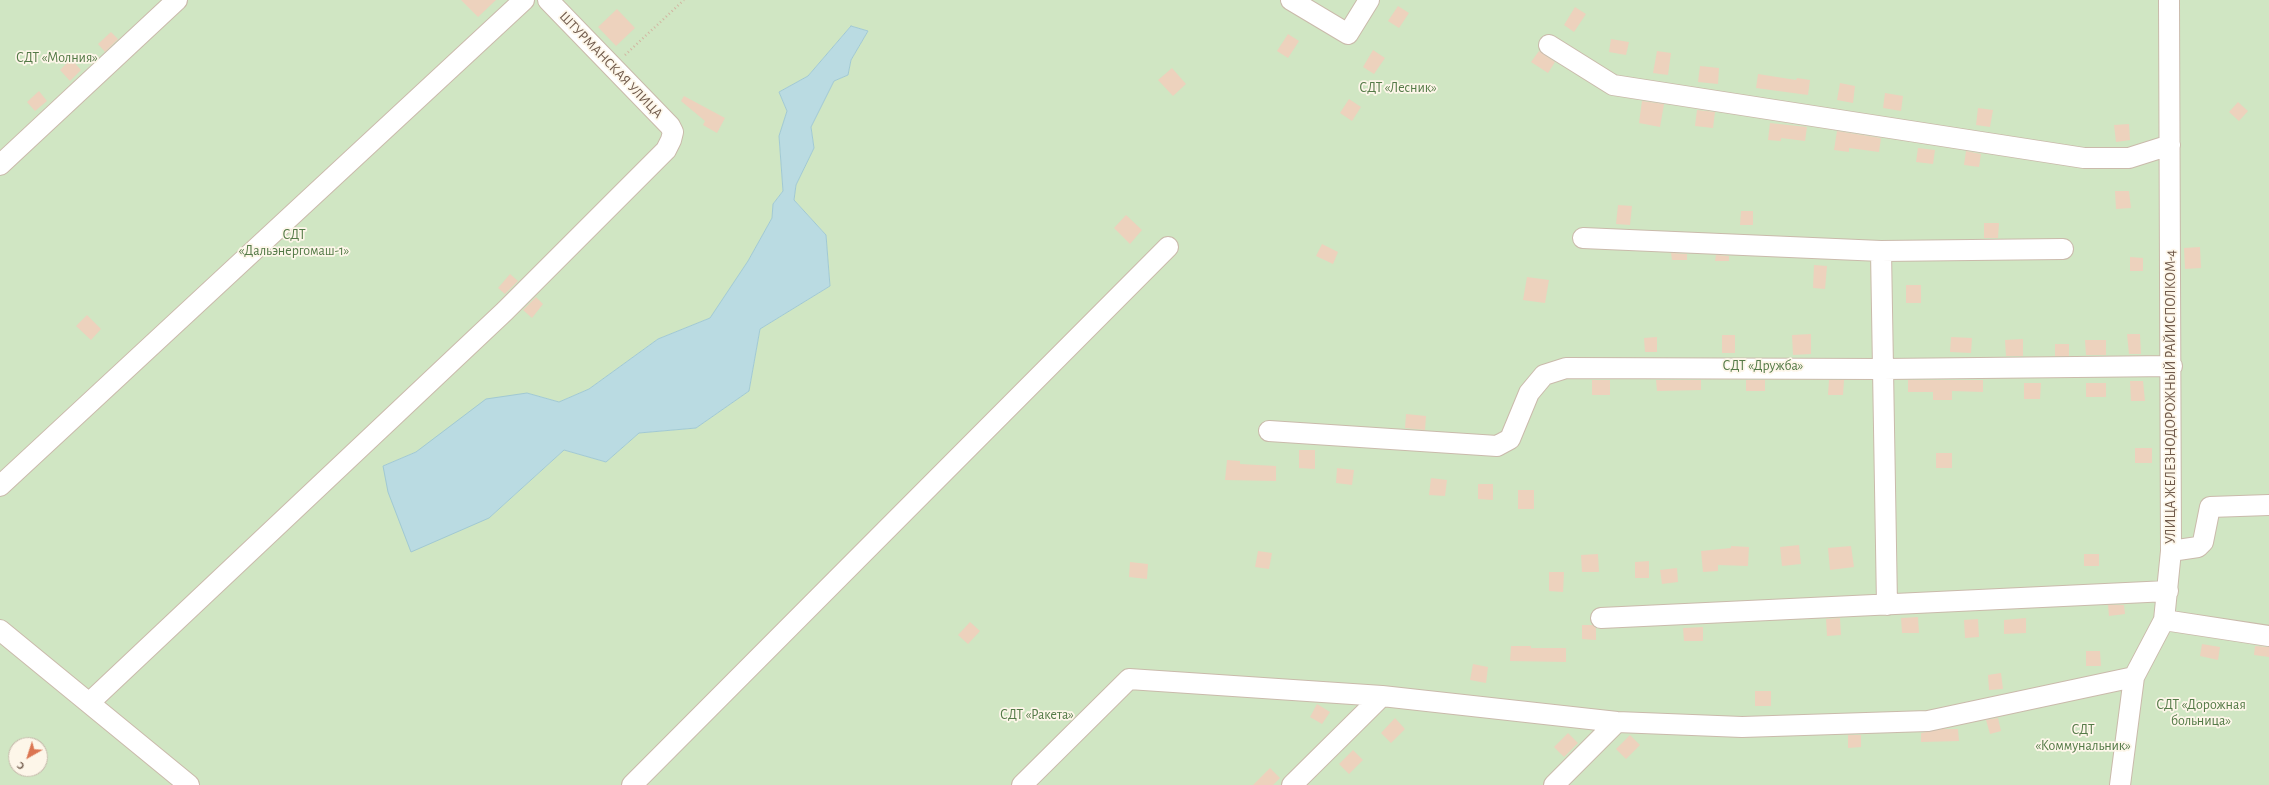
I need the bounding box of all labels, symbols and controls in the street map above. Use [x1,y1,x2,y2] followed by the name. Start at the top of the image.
[556,8,666,122] street label: ШТУРМАНСКАЯ УЛИЦА
[16,50,98,66] park label: СДТ «Молния»
[1359,80,1437,96] park label: СДТ «Лесник»
[239,227,349,260] park label: СДТ «Дальэнергомаш-1»
[2163,250,2179,544] street label: УЛИЦА ЖЕЛЕЗНОДОРОЖНЫЙ РАЙИСПОЛКОМ-4
[1723,358,1803,374] park label: СДТ «Дружба»
[2156,697,2246,730] park label: СДТ «Дорожная больница»
[1000,707,1074,723] park label: СДТ «Ракета»
[2035,722,2131,754] park label: СДТ «Коммунальник»
[8,737,48,777] north arrow
[15,760,27,772] text: С

